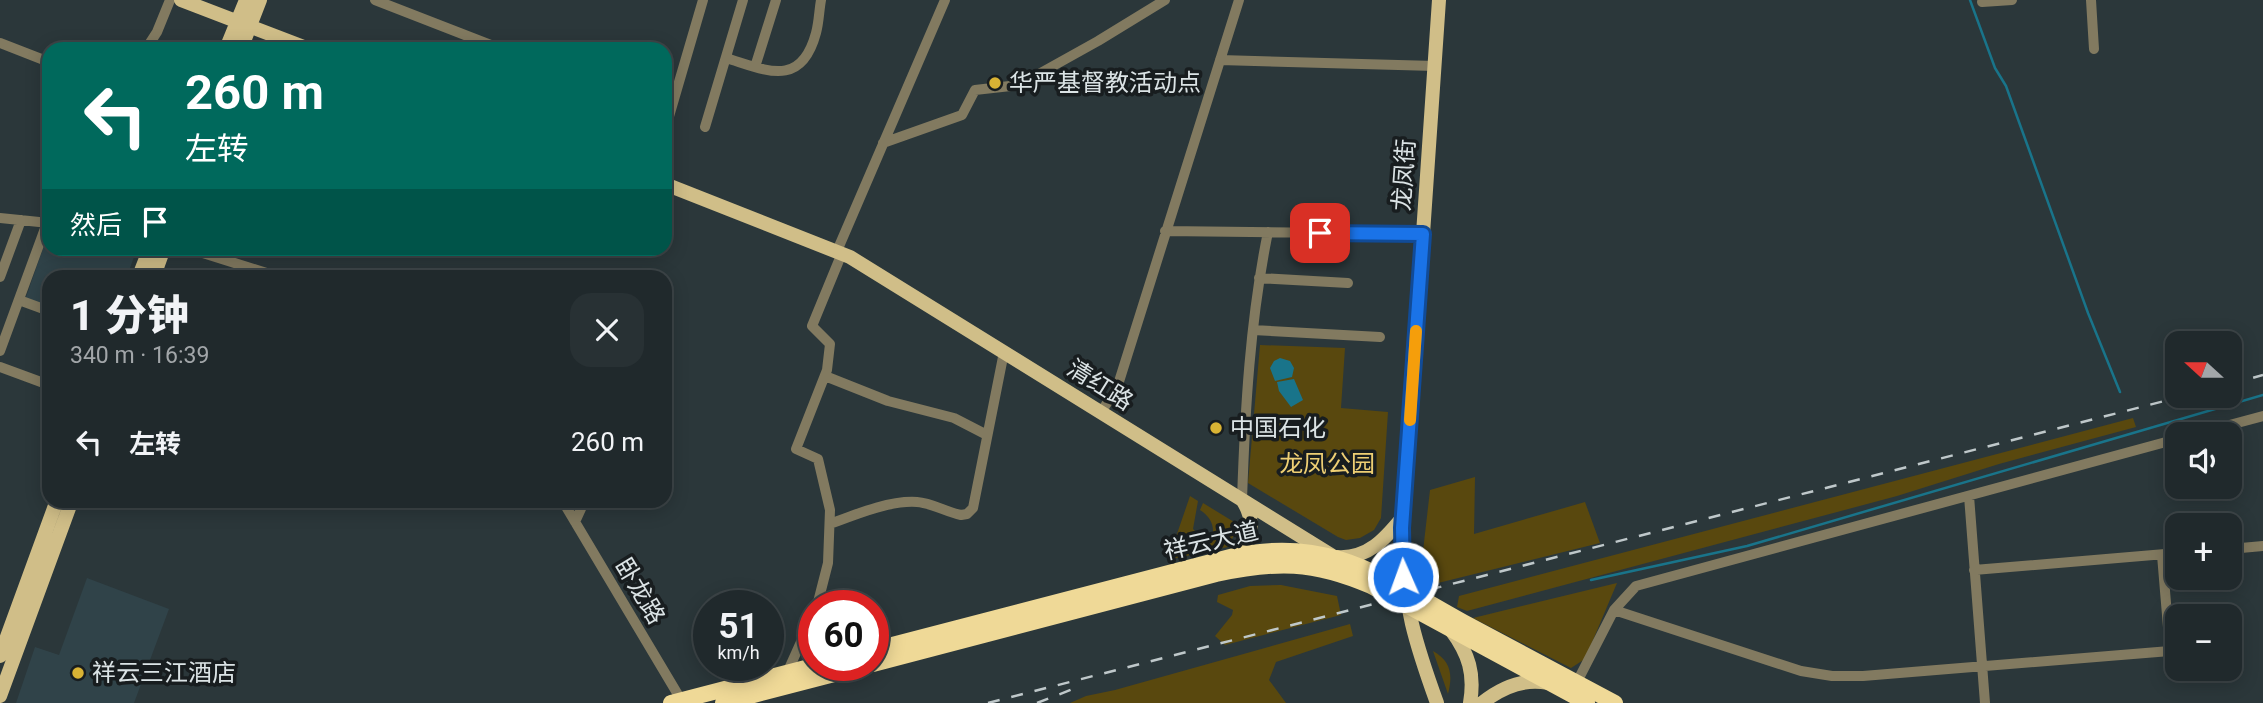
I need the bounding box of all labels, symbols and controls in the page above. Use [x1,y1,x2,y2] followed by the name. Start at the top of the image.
[185,64,324,121] text: 260 m
[1009,69,1201,97] place label: 华严基督教活动点
[70,70,161,161] icon: left
[987,75,1003,91] marker: 华严基督教活动点
[185,130,249,168] text: 左转
[1388,138,1420,212] street label: 龙凤街
[136,203,174,241] icon: arrive
[1290,203,1350,263] pin
[70,210,122,240] text: 然后
[1301,214,1339,252] icon: arrive
[70,291,189,340] text: 1 分钟
[570,293,644,367] button: close
[2165,331,2242,408] north arrow
[2165,331,2242,681] map controls
[70,342,209,369] text: 340 m · 16:39
[1062,354,1138,416] street label: 清红路
[1230,414,1326,442] place label: 中国石化
[1208,420,1224,436] marker: 中国石化
[2165,422,2242,499] button: sound
[70,423,108,461] icon: left
[571,427,644,457] text: 260 m
[129,429,181,459] text: 左转
[1279,450,1375,478] park label: 龙凤公园
[2165,513,2242,590] button: +
[1161,517,1261,565] street label: 祥云大道
[1366,540,1440,614] position arrow
[609,553,671,629] street label: 卧龙路
[798,590,889,681] speed limit sign: 60
[2165,604,2242,681] button: −
[718,606,759,647] text: 51
[717,642,760,663] text: km/h
[92,659,236,687] place label: 祥云三江酒店
[70,665,86,681] marker: 祥云三江酒店

